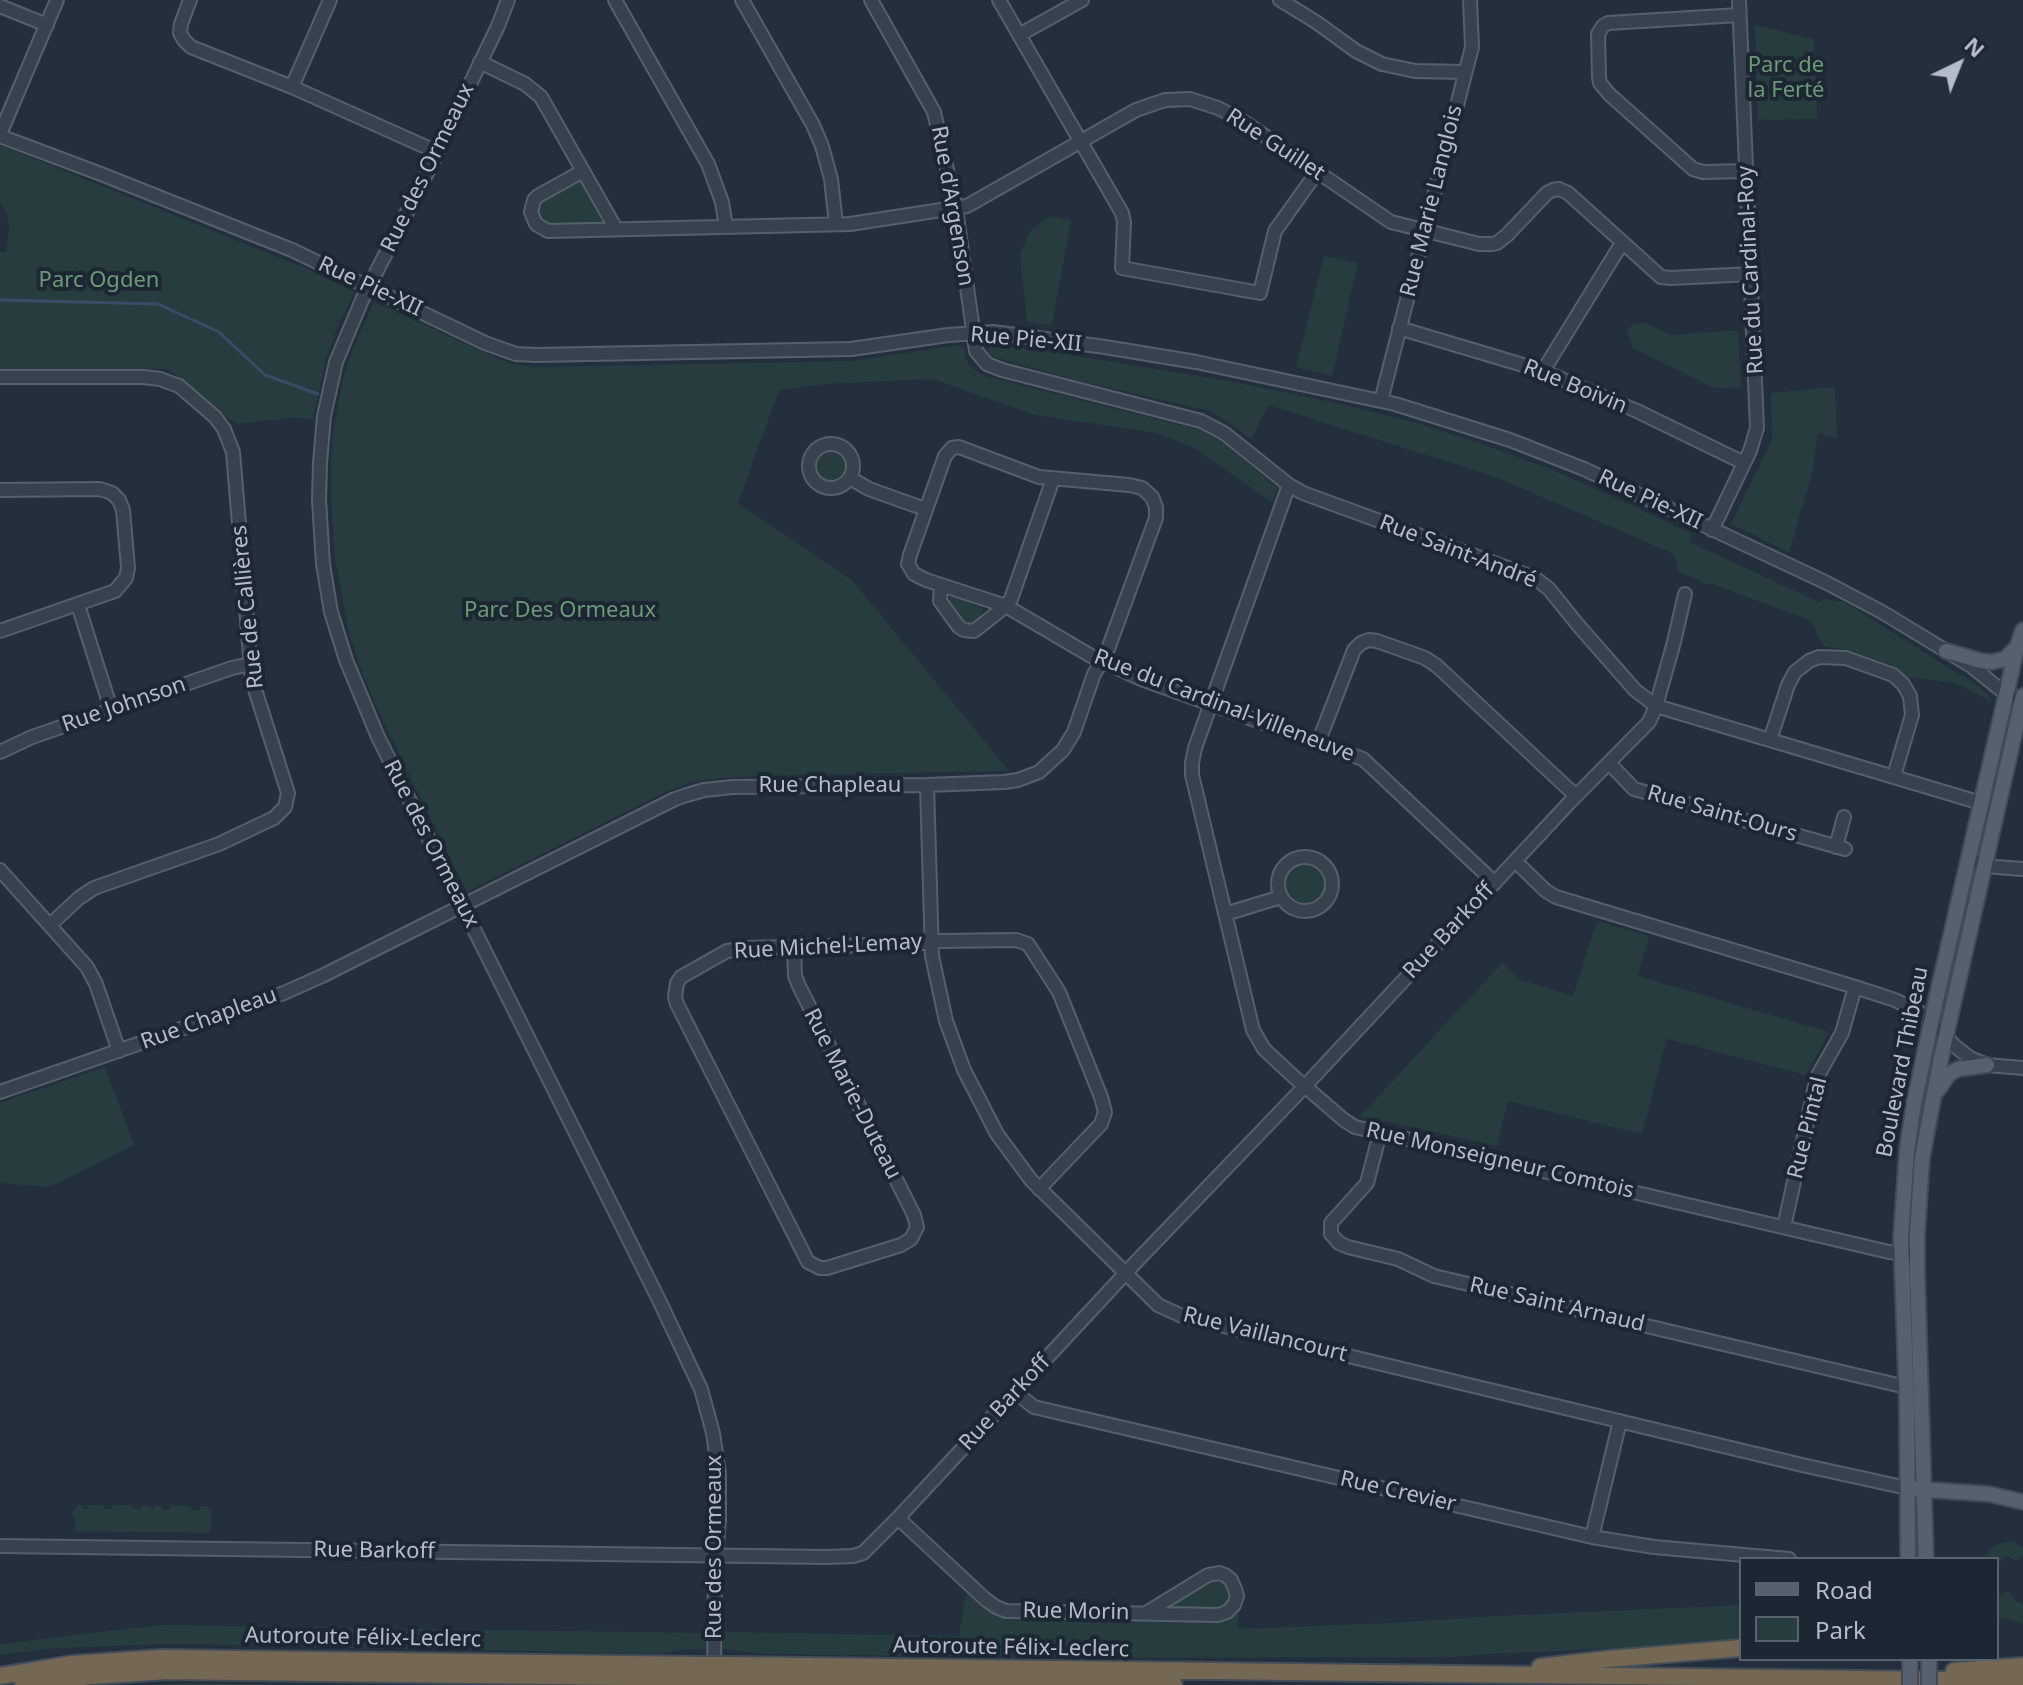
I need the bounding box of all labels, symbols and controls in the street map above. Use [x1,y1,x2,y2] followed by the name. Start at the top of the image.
[1919,24,1999,104] north arrow
[1959,29,1992,64] text: N
[1748,53,1824,104] park label: Parc de la Ferté
[376,79,480,257] street label: Rue des Ormeaux
[1395,102,1469,300] street label: Rue Marie Langlois
[1221,103,1329,187] street label: Rue Guillet
[925,124,979,288] street label: Rue d'Argenson
[1732,165,1770,375] street label: Rue du Cardinal-Roy
[314,251,426,323] street label: Rue Pie-XII
[39,268,159,294] park label: Parc Ogden
[969,322,1083,358] street label: Rue Pie-XII
[1519,354,1631,420] street label: Rue Boivin
[1594,464,1706,536] street label: Rue Pie-XII
[1376,510,1540,594] street label: Rue Saint-André
[226,524,270,690] street label: Rue de Callières
[464,598,656,624] park label: Parc Des Ormeaux
[1090,644,1358,768] street label: Rue du Cardinal-Villeneuve
[59,671,189,739] street label: Rue Johnson
[377,756,485,932] street label: Rue des Ormeaux
[759,773,901,799] street label: Rue Chapleau
[1644,780,1800,848] street label: Rue Saint-Ours
[1398,878,1500,984] street label: Rue Barkoff
[733,929,923,965] street label: Rue Michel-Lemay
[1872,964,1934,1160] street label: Boulevard Thibeau
[137,982,281,1056] street label: Rue Chapleau
[798,1004,906,1184] street label: Rue Marie-Duteau
[1783,1074,1833,1182] street label: Rue Pintal
[1364,1117,1636,1205] street label: Rue Monseigneur Comtois
[1467,1272,1647,1338] street label: Rue Saint Arnaud
[1180,1302,1350,1368] street label: Rue Vaillancourt
[954,1350,1056,1456] street label: Rue Barkoff
[702,1455,728,1639] street label: Rue des Ormeaux
[1337,1466,1459,1518] street label: Rue Crevier
[313,1537,435,1565] street label: Rue Barkoff
[1739,1557,1999,1661] legend
[1815,1573,1873,1606] text: Road
[1022,1598,1130,1626] street label: Rue Morin
[1815,1613,1866,1646] text: Park
[245,1623,481,1653] street label: Autoroute Félix-Leclerc
[893,1633,1129,1663] street label: Autoroute Félix-Leclerc

